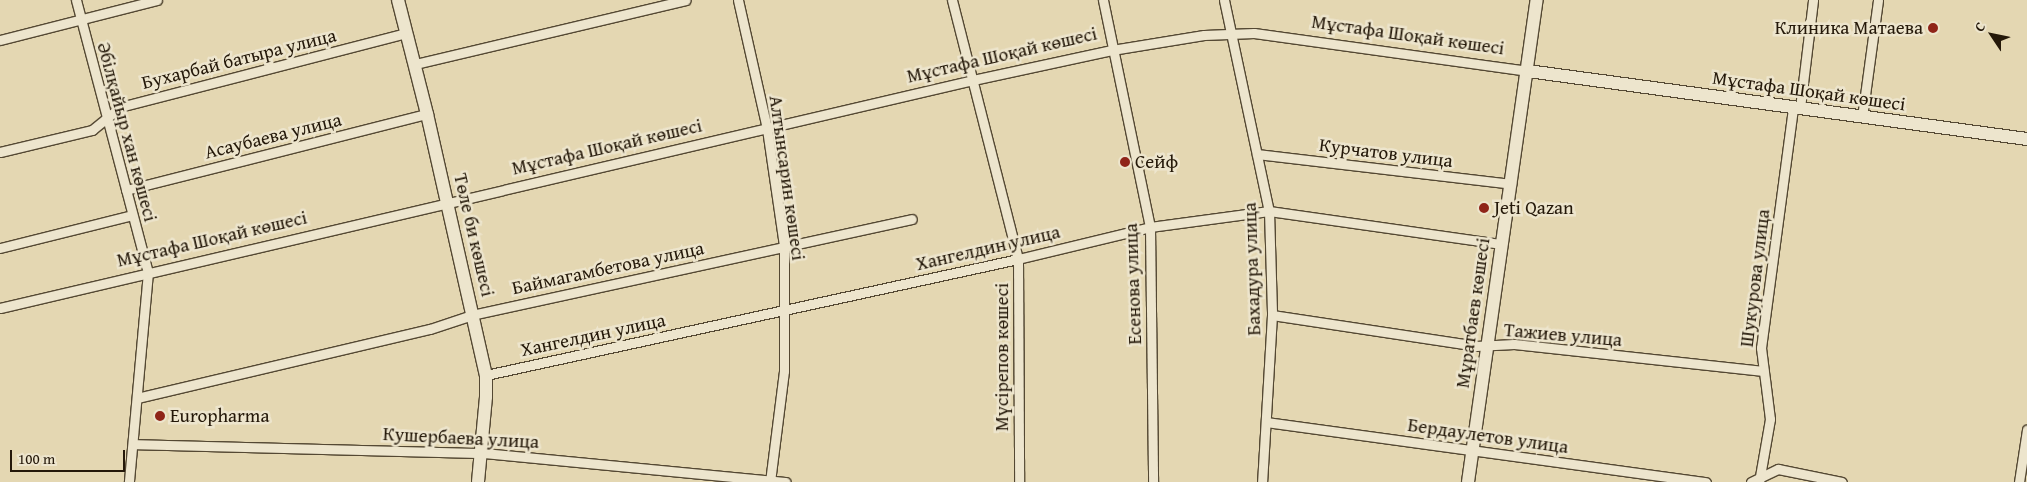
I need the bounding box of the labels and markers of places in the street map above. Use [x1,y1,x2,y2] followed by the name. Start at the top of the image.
[1775,17,1923,39] place label: Клиника Матаева
[1927,22,1939,34] marker: Клиника Матаева
[1135,151,1178,173] place label: Сейф
[1119,156,1131,168] marker: Сейф
[1494,197,1574,219] place label: Jeti Qazan
[1478,202,1490,214] marker: Jeti Qazan
[170,405,269,427] place label: Europharma
[154,410,166,422] marker: Europharma

